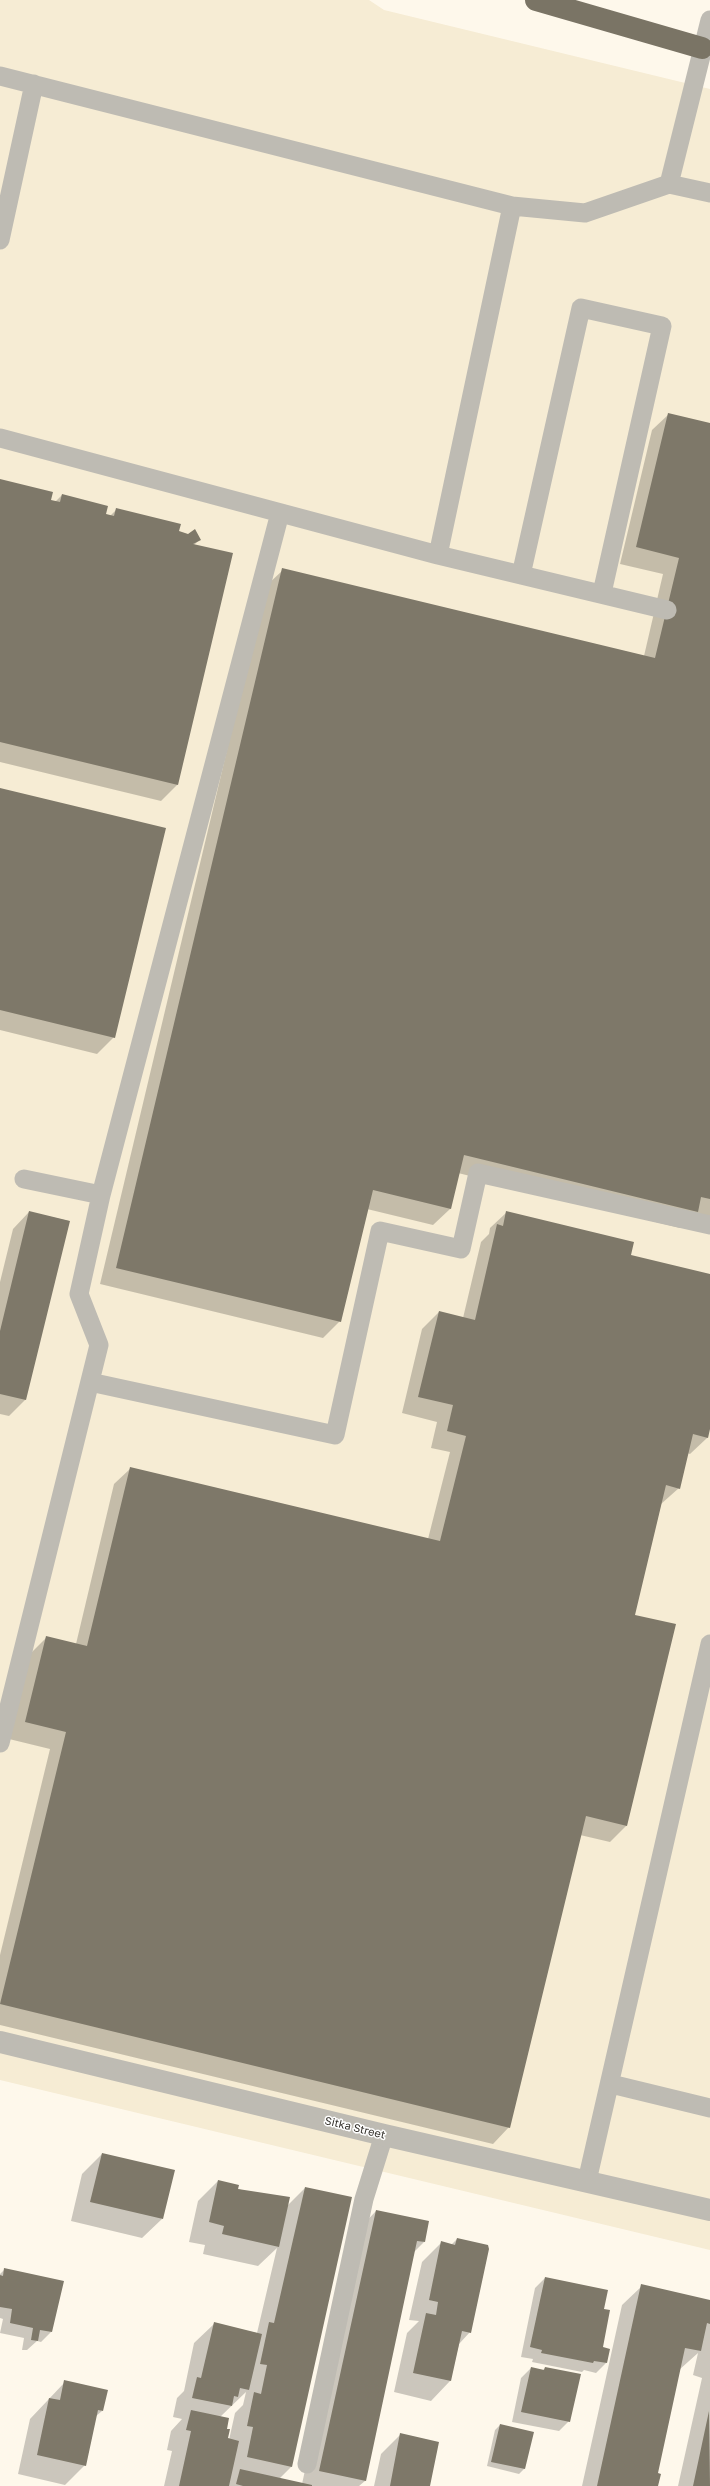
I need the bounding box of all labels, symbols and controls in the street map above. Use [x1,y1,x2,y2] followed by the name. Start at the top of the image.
[323,2114,387,2142] street label: Sitka Street

